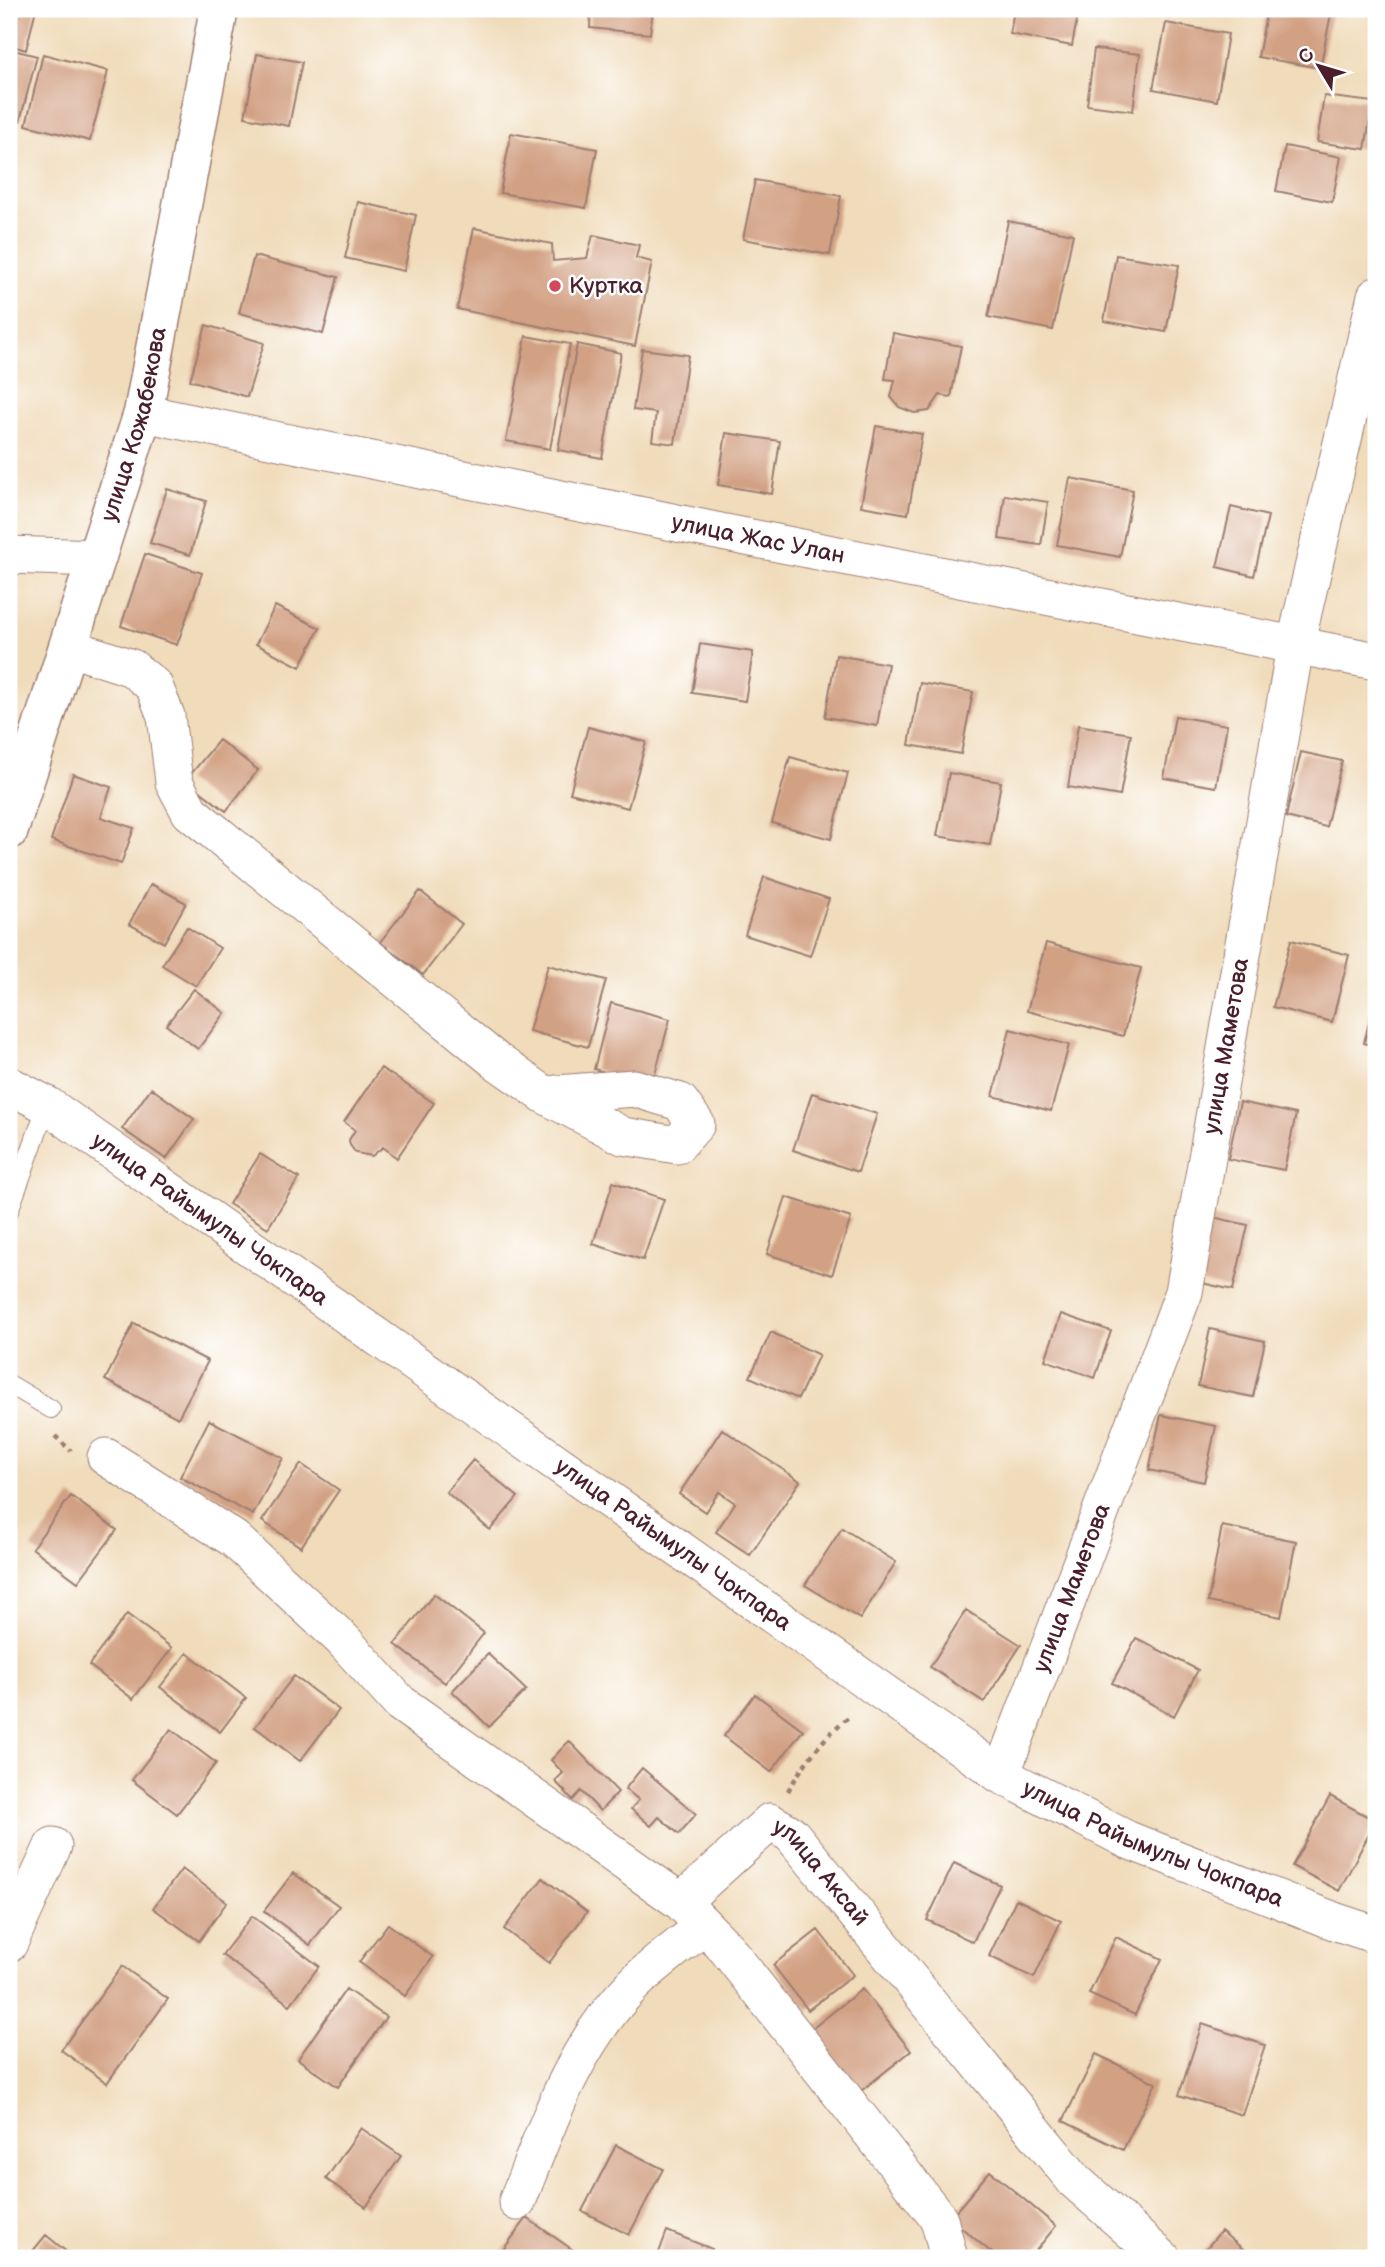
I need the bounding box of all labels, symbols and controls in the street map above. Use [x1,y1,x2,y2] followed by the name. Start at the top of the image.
[1284,32,1354,102] north arrow
[1294,44,1320,69] text: С
[569,272,643,300] place label: Куртка
[547,278,563,294] marker: Куртка
[95,324,173,525] street label: улица Кожабекова
[669,508,847,570] street label: улица Жас Улан
[1197,955,1255,1137] street label: улица Маметова
[86,1127,334,1312] street label: улица Райымулы Чокпара
[549,1452,797,1638] street label: улица Райымулы Чокпара
[1027,1499,1117,1676] street label: улица Маметова
[1018,1774,1288,1914] street label: улица Райымулы Чокпара
[768,1813,875,1932] street label: улица Аксай

